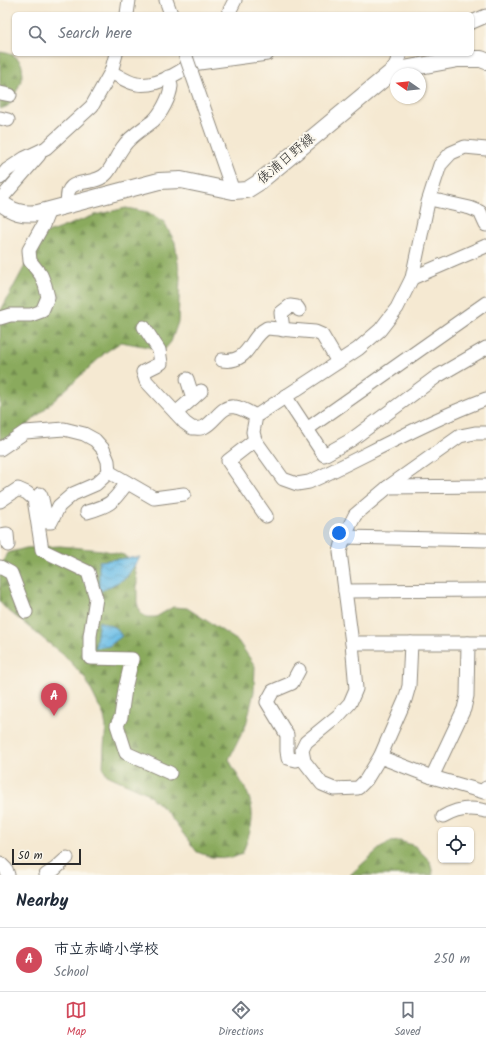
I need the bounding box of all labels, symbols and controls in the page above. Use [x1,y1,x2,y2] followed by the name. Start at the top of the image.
[12,12,474,56] search box
[58,22,132,46] text: Search here
[26,23,48,45] icon: search
[390,68,426,104] north arrow
[252,128,320,190] street label: 俵浦日野線
[329,523,349,543] your location
[41,683,67,716] pin: A
[438,827,474,863] map controls
[438,827,474,863] button: locate
[12,847,81,866] scale bar
[18,847,43,865] text: 50 m
[16,888,68,915] text: Nearby
[54,938,159,962] text: 市立赤崎小学校
[25,949,33,970] text: A
[433,949,470,970] text: 250 m
[54,962,89,983] text: School
[65,999,87,1041] tab: Map
[218,999,264,1041] tab: Directions
[395,999,421,1041] tab: Saved

